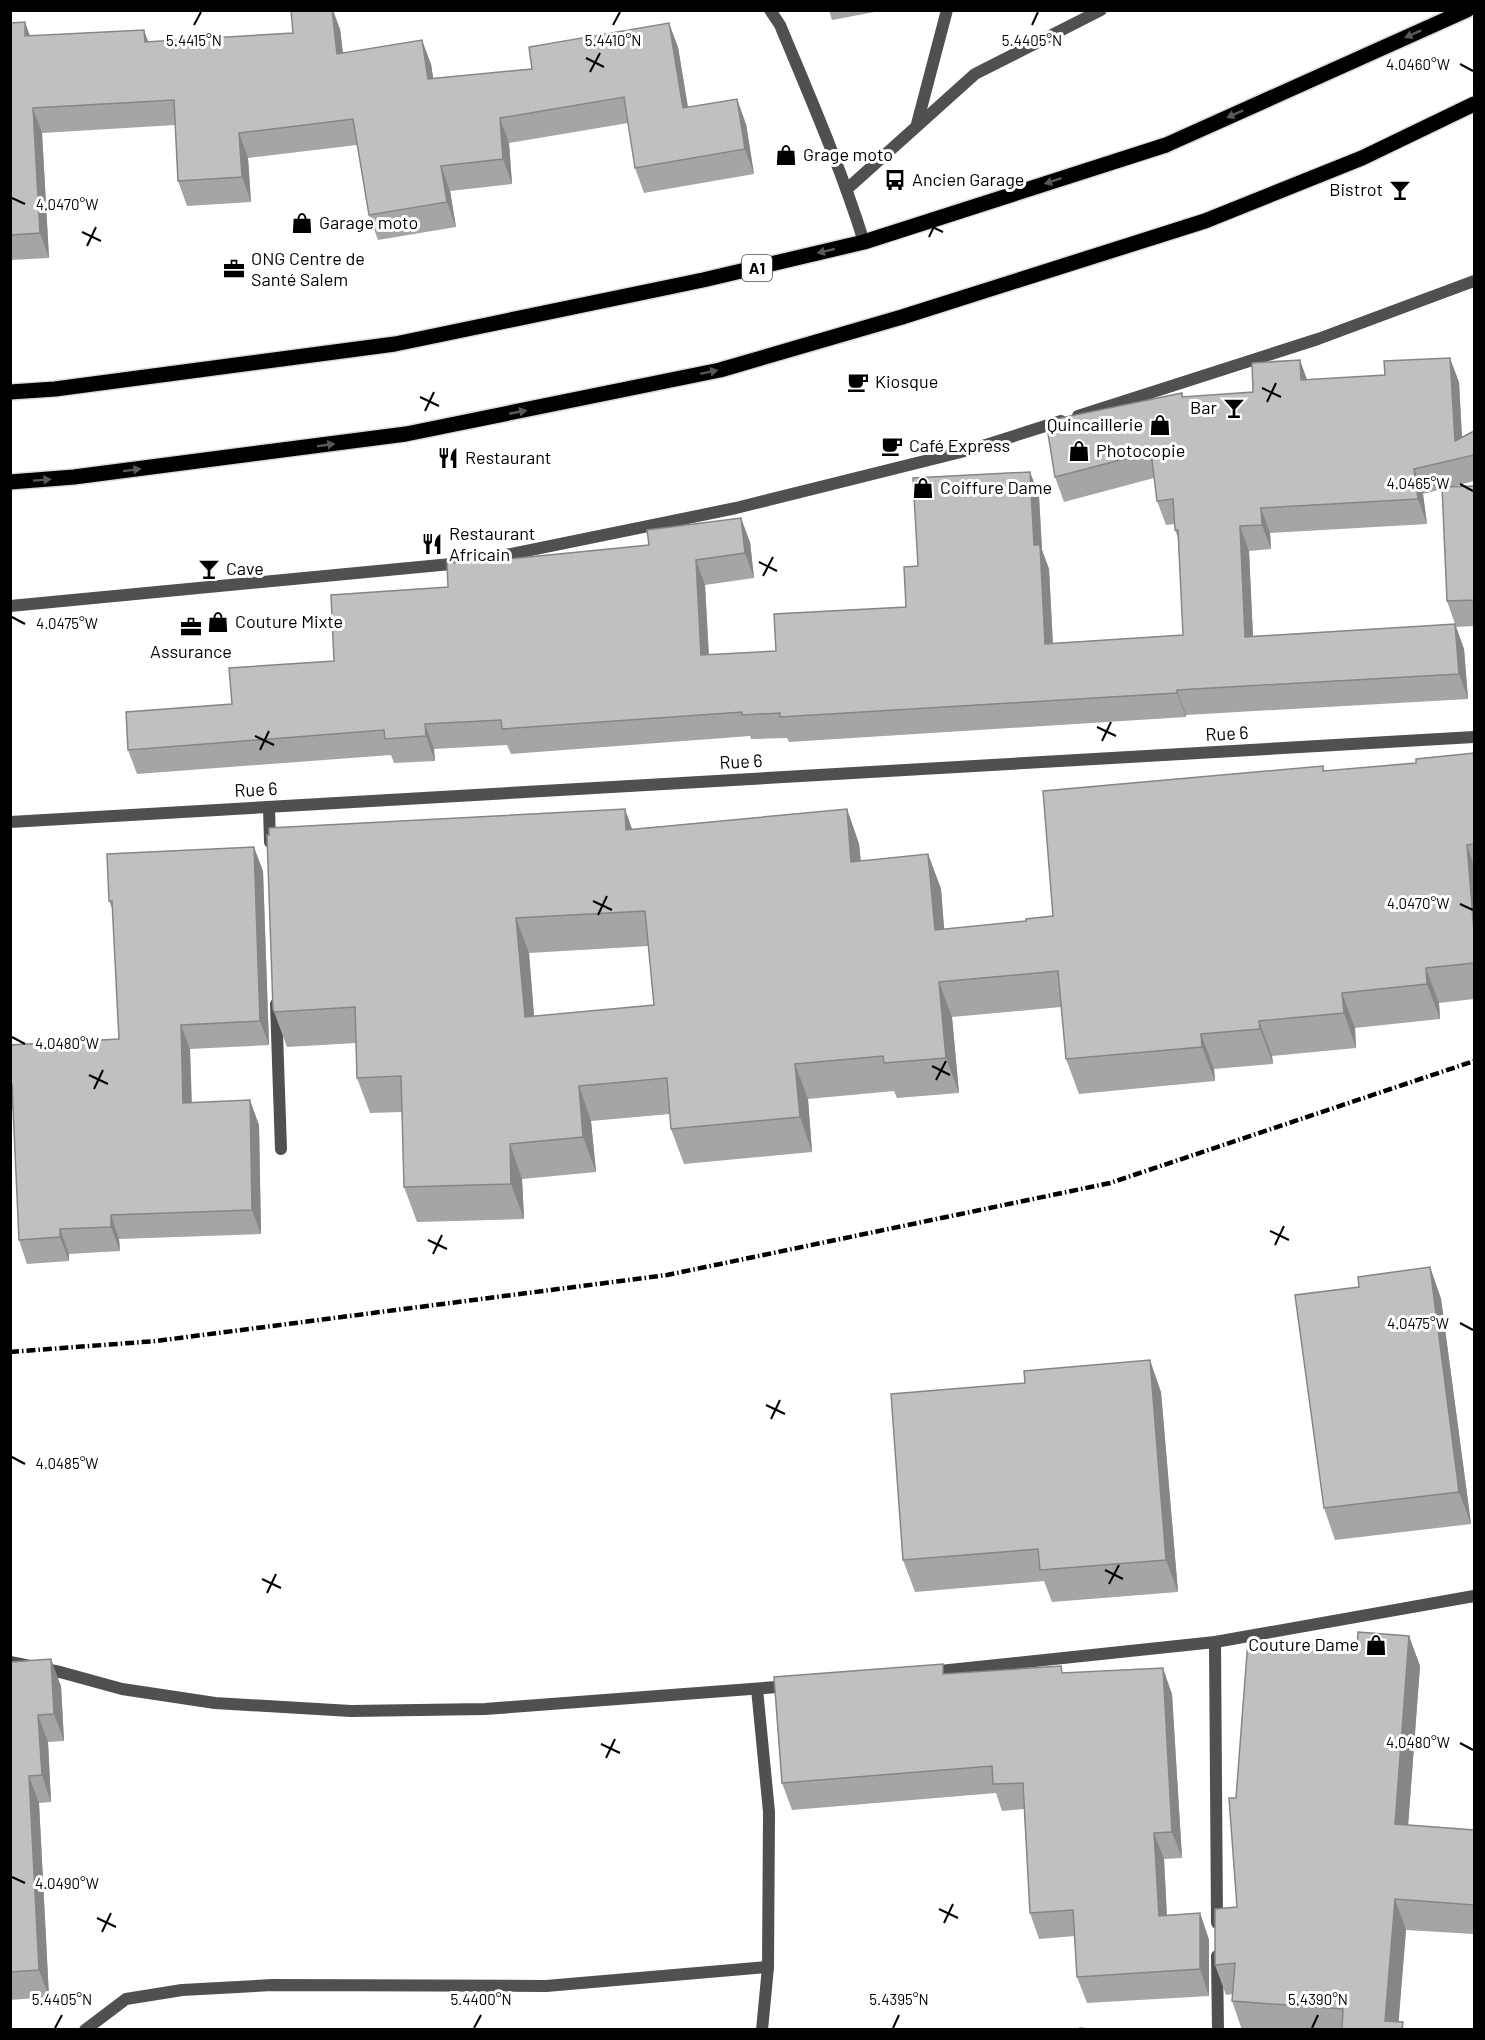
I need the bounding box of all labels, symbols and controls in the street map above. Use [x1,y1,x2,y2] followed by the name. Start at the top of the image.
[1405,30,1422,39] one-way arrow
[166,31,222,49] text: 5.4415°N
[585,31,641,49] text: 5.4410°N
[1002,31,1062,49] text: 5.4405°N
[1386,55,1450,73] text: 4.0460°W
[1226,109,1244,119] one-way arrow
[774,143,798,167] shop icon: Grage moto
[803,143,893,165] place label: Grage moto
[883,168,907,192] bus stop icon: Ancien Garage
[912,168,1024,190] place label: Ancien Garage
[1044,177,1062,187] one-way arrow
[1329,178,1383,200] place label: Bistrot
[1388,178,1412,202] bar icon: Bistrot
[36,195,98,213] text: 4.0470°W
[290,211,314,235] shop icon: Garage moto
[319,211,418,233] place label: Garage moto
[251,247,365,290] place label: ONG Centre de Santé Salem
[817,247,835,257] one-way arrow
[742,255,772,281] road number: A1
[222,257,246,281] office icon: ONG Centre de Santé Salem
[699,367,718,377] one-way arrow
[846,370,870,394] cafe icon: Kiosque
[875,370,938,392] place label: Kiosque
[1190,396,1217,418] place label: Bar
[1222,396,1246,420] bar icon: Bar
[508,407,527,416] one-way arrow
[1047,413,1143,435] place label: Quincaillerie
[1148,413,1172,437] shop icon: Quincaillerie
[880,434,904,458] cafe icon: Café Express
[909,434,1010,456] place label: Café Express
[1067,439,1091,463] shop icon: Photocopie
[1096,439,1185,461] place label: Photocopie
[316,441,335,450] one-way arrow
[436,446,460,470] restaurant icon: Restaurant
[465,446,551,468] place label: Restaurant
[123,466,142,475] one-way arrow
[1387,474,1450,492] text: 4.0465°W
[33,475,52,485] one-way arrow
[911,476,935,500] shop icon: Coiffure Dame
[940,476,1052,498] place label: Coiffure Dame
[449,522,535,565] place label: Restaurant Africain
[420,532,444,556] restaurant icon: Restaurant Africain
[197,557,221,581] bar icon: Cave
[226,557,264,579] place label: Cave
[206,610,230,634] shop icon: Couture Mixte
[235,610,343,632] place label: Couture Mixte
[36,614,98,632] text: 4.0475°W
[179,615,203,639] office icon: Assurance
[150,640,232,662] place label: Assurance
[1205,721,1249,745] street label: Rue 6
[719,749,763,773] street label: Rue 6
[234,777,278,801] street label: Rue 6
[1387,894,1449,912] text: 4.0470°W
[35,1034,99,1052] text: 4.0480°W
[1387,1314,1449,1332] text: 4.0475°W
[35,1454,99,1472] text: 4.0485°W
[1248,1633,1359,1655] place label: Couture Dame
[1364,1633,1388,1657] shop icon: Couture Dame
[1386,1733,1450,1751] text: 4.0480°W
[35,1874,99,1892] text: 4.0490°W
[32,1990,92,2008] text: 5.4405°N
[450,1990,512,2008] text: 5.4400°N
[869,1990,929,2008] text: 5.4395°N
[1288,1990,1348,2008] text: 5.4390°N

